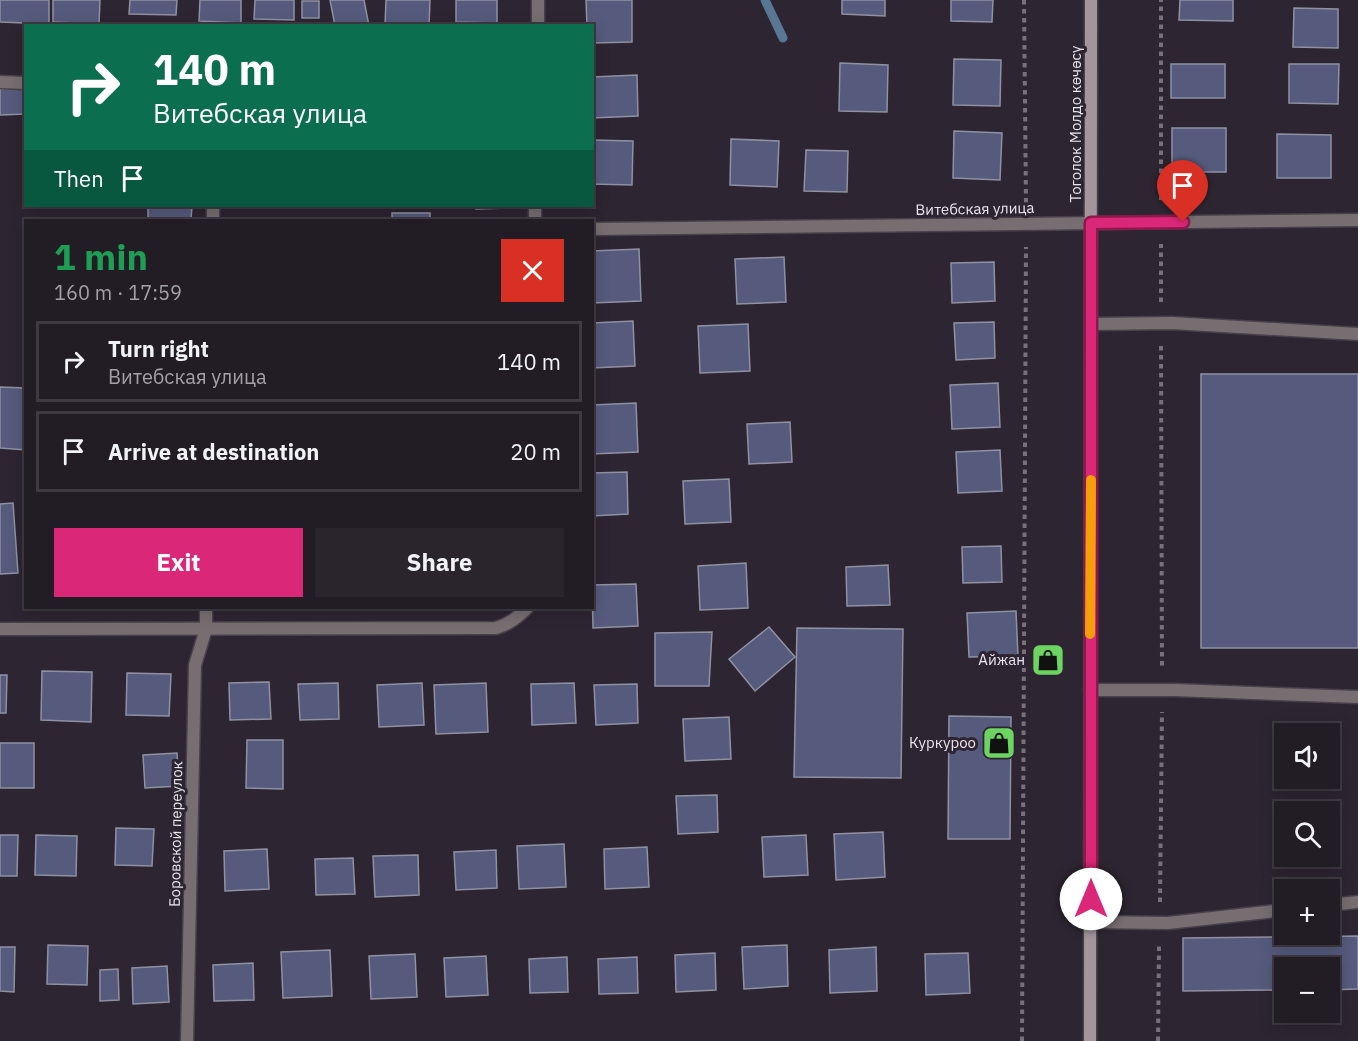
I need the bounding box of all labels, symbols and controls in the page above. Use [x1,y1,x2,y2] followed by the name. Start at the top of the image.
[153,42,276,97] text: 140 m
[1066,45,1085,202] street label: Тоголок Молдо көчөсү
[54,48,132,126] icon: right
[153,95,367,130] text: Витебская улица
[1157,160,1208,222] pin
[116,162,149,195] icon: arrive
[54,164,104,193] text: Then
[1166,169,1199,202] icon: arrive
[915,198,1035,219] street label: Витебская улица
[54,233,148,280] text: 1 min
[501,239,564,302] button: close
[54,279,182,306] text: 160 m · 17:59
[108,334,209,363] text: Turn right
[57,345,90,378] icon: right
[497,347,561,376] text: 140 m
[108,363,267,390] text: Витебская улица
[57,435,90,468] icon: arrive
[108,437,319,466] text: Arrive at destination
[510,437,561,466] text: 20 m
[54,528,303,597] button: Exit
[315,528,564,597] button: Share
[1030,642,1066,678] shop icon: Айжан
[978,650,1025,669] place label: Айжан
[1274,723,1340,1023] map controls
[1274,723,1340,789] button: sound
[981,725,1017,761] shop icon: Куркуроо
[909,733,976,752] place label: Куркуроо
[165,761,186,907] street label: Боровской переулок
[1274,801,1340,867] button: search
[1059,867,1123,931] position arrow
[1274,879,1340,945] button: +
[1274,957,1340,1023] button: −

